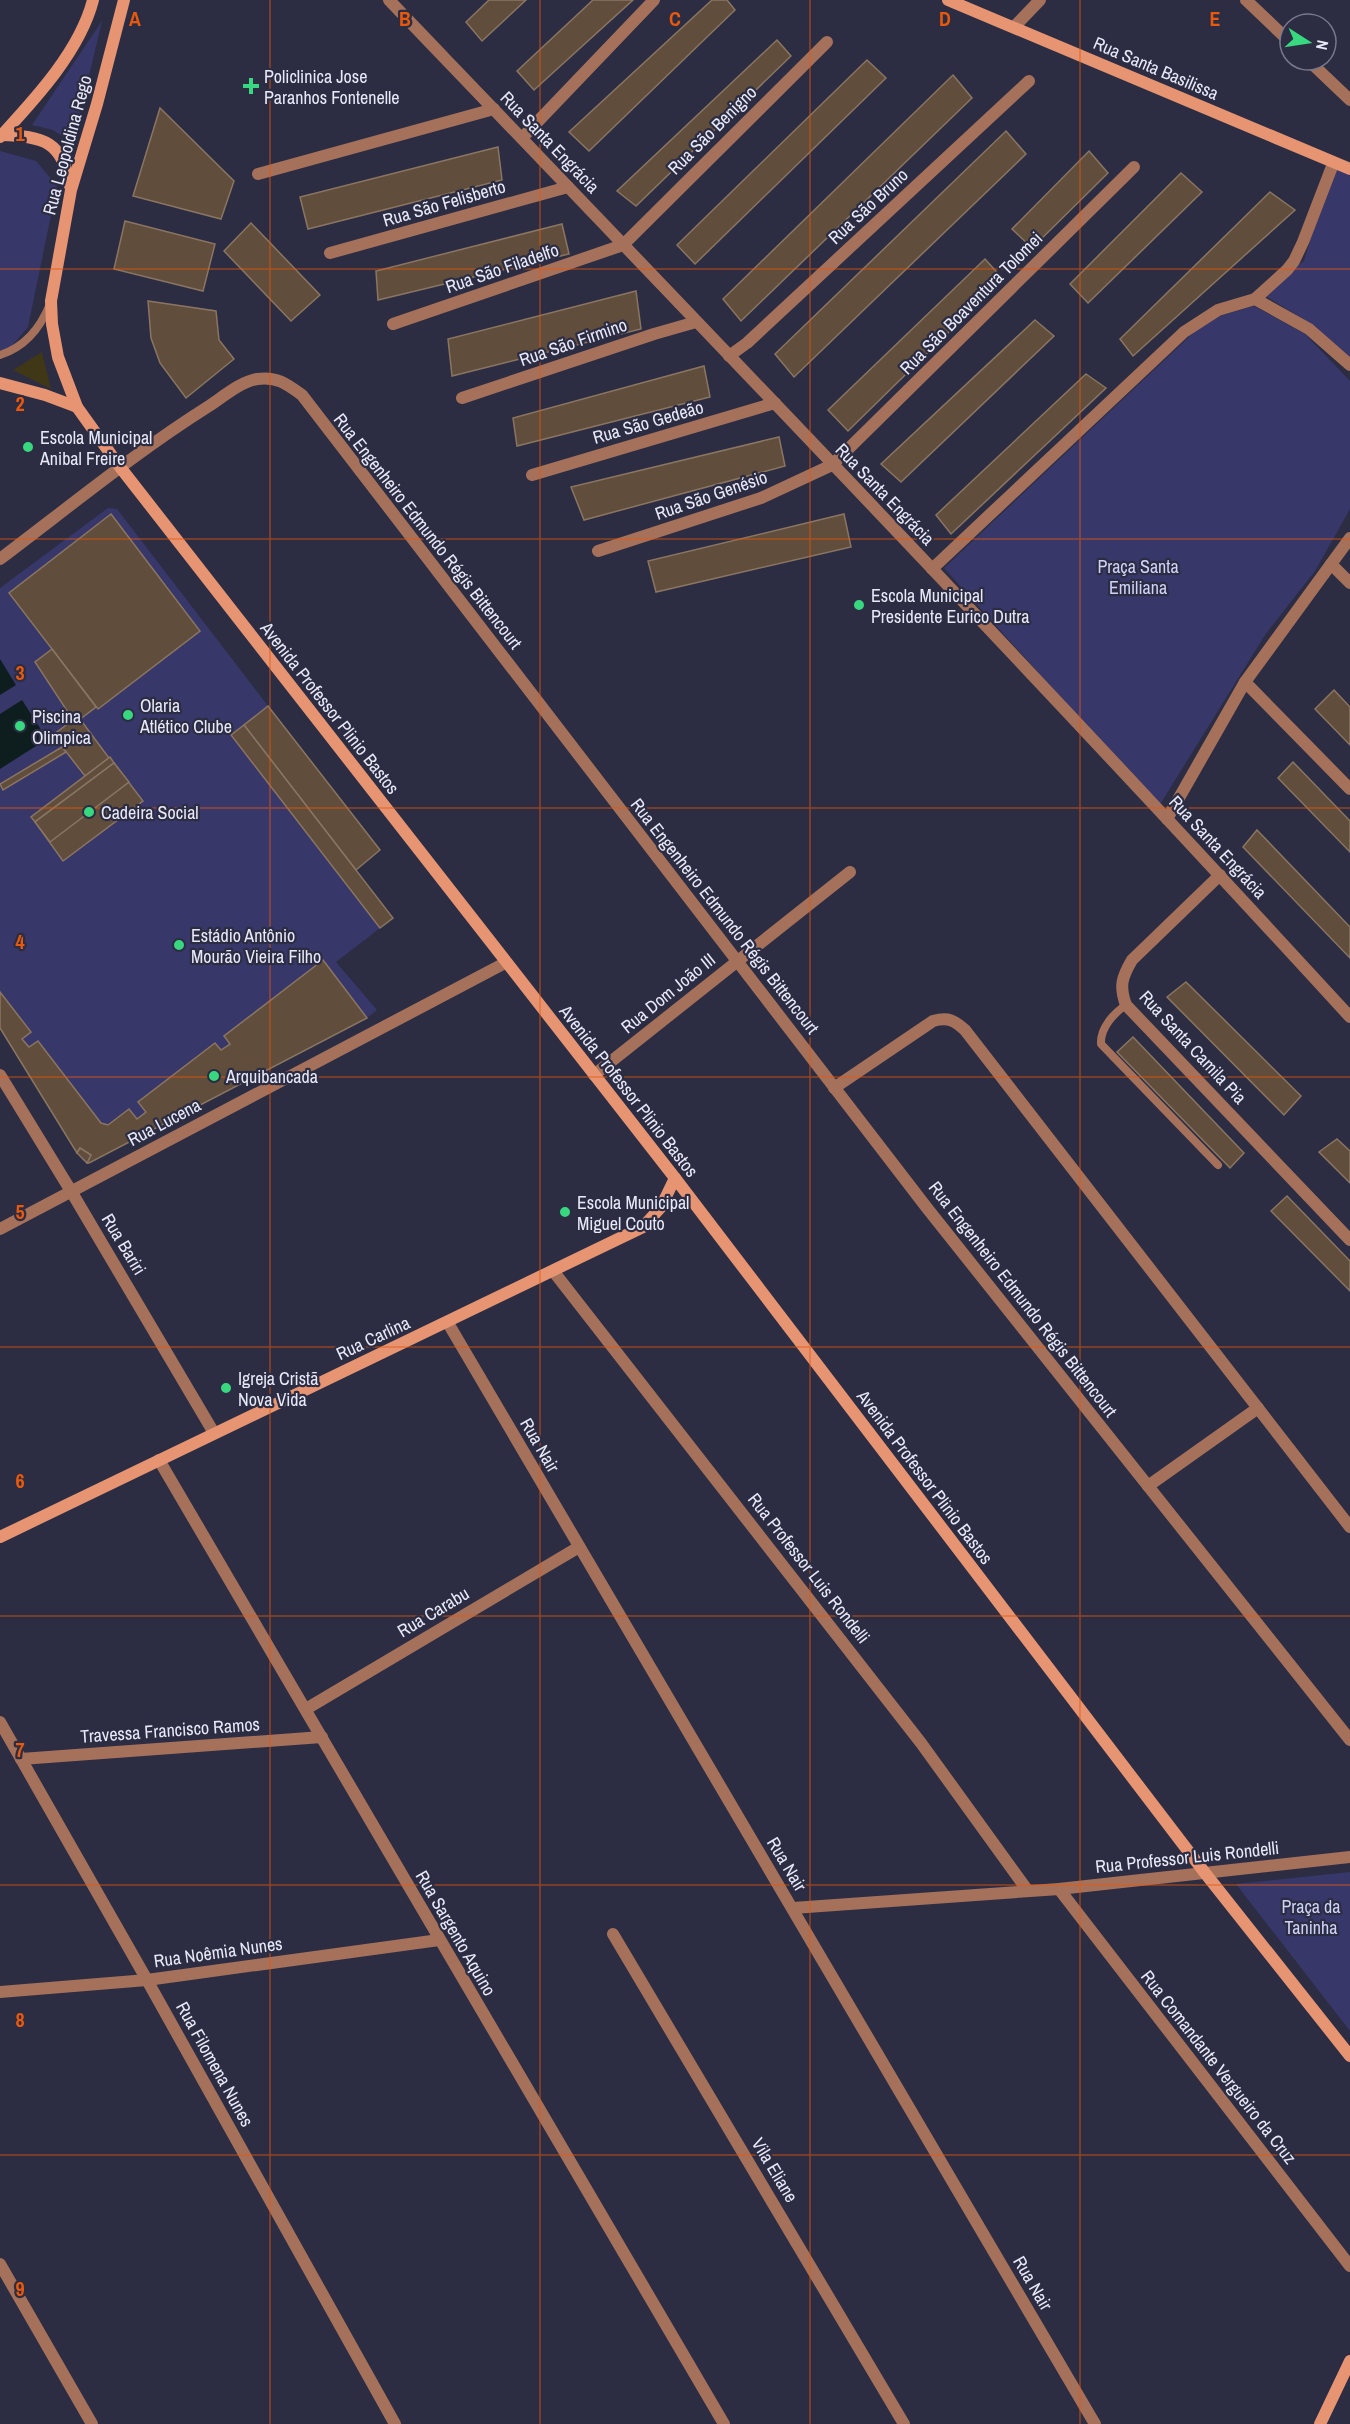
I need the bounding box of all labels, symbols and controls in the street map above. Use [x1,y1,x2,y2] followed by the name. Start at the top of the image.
[129,5,141,32] text: A
[399,5,411,32] text: B
[669,5,681,32] text: C
[939,5,951,32] text: D
[1210,5,1221,32] text: E
[1278,12,1338,72] north arrow
[1090,30,1222,106] street label: Rua Santa Basilissa
[1311,38,1334,52] text: N
[264,64,400,110] place label: Policlinica Jose Paranhos Fontenelle
[36,72,98,218] street label: Rua Leopoldina Rego
[242,77,260,95] marker: Policlinica Jose Paranhos Fontenelle
[662,80,762,180] street label: Rua São Benigno
[495,86,605,198] street label: Rua Santa Engrácia
[15,120,25,147] text: 1
[823,162,913,250] street label: Rua São Bruno
[380,174,508,232] street label: Rua São Felisberto
[894,226,1048,380] street label: Rua São Boaventura Tolomei
[442,237,562,299] street label: Rua São Filadelfo
[516,312,630,372] street label: Rua São Firmino
[15,390,25,417] text: 2
[590,394,706,450] street label: Rua São Gedeão
[328,408,528,654] street label: Rua Engenheiro Edmundo Régis Bittencourt
[39,425,152,471] place label: Escola Municipal Anibal Freire
[830,438,940,550] street label: Rua Santa Engrácia
[21,440,35,454] marker: Escola Municipal Anibal Freire
[651,464,771,526] street label: Rua São Genésio
[1097,554,1179,600] park label: Praça Santa Emiliana
[871,583,1029,629] place label: Escola Municipal Presidente Eurico Dutra
[852,598,866,612] marker: Escola Municipal Presidente Eurico Dutra
[254,616,405,799] street label: Avenida Professor Plinio Bastos
[15,659,25,686] text: 3
[139,693,232,739] place label: Olaria Atlético Clube
[32,704,91,750] place label: Piscina Olimpica
[121,708,135,722] marker: Olaria Atlético Clube
[13,719,27,733] marker: Piscina Olimpica
[1164,790,1272,904] street label: Rua Santa Engrácia
[625,793,825,1039] street label: Rua Engenheiro Edmundo Régis Bittencourt
[101,800,199,825] place label: Cadeira Social
[82,805,96,819] marker: Cadeira Social
[191,923,321,969] place label: Estádio Antônio Mourão Vieira Filho
[15,928,25,955] text: 4
[172,938,186,952] marker: Estádio Antônio Mourão Vieira Filho
[616,947,720,1039] street label: Rua Dom João III
[1134,985,1252,1109] street label: Rua Santa Camila Pia
[553,999,704,1182] street label: Avenida Professor Plinio Bastos
[225,1064,318,1089] place label: Arquibancada
[207,1069,221,1083] marker: Arquibancada
[123,1092,205,1152] street label: Rua Lucena
[923,1176,1123,1422] street label: Rua Engenheiro Edmundo Régis Bittencourt
[577,1190,689,1236] place label: Escola Municipal Miguel Couto
[15,1198,25,1225] text: 5
[558,1205,572,1219] marker: Escola Municipal Miguel Couto
[96,1209,152,1279] street label: Rua Bariri
[332,1310,414,1366] street label: Rua Carlina
[238,1366,318,1412] place label: Igreja Cristã Nova Vida
[219,1381,233,1395] marker: Igreja Cristã Nova Vida
[851,1384,999,1569] street label: Avenida Professor Plinio Bastos
[514,1413,566,1477] street label: Rua Nair
[15,1467,25,1494] text: 6
[742,1488,876,1648] street label: Rua Professor Luis Rondelli
[392,1581,474,1643] street label: Rua Carabu
[79,1711,261,1749] street label: Travessa Francisco Ramos
[15,1736,25,1763] text: 7
[761,1832,813,1896] street label: Rua Nair
[1094,1835,1280,1879] street label: Rua Professor Luis Rondelli
[410,1866,502,2000] street label: Rua Sargento Aquino
[1281,1894,1341,1940] park label: Praça da Taninha
[152,1931,284,1973] street label: Rua Noêmia Nunes
[1135,1965,1303,2169] street label: Rua Comandante Vergueiro da Cruz
[170,1997,260,2131] street label: Rua Filomena Nunes
[15,2006,25,2033] text: 8
[746,2133,804,2207] street label: Vila Eliane
[1007,2251,1059,2315] street label: Rua Nair
[15,2275,25,2302] text: 9

